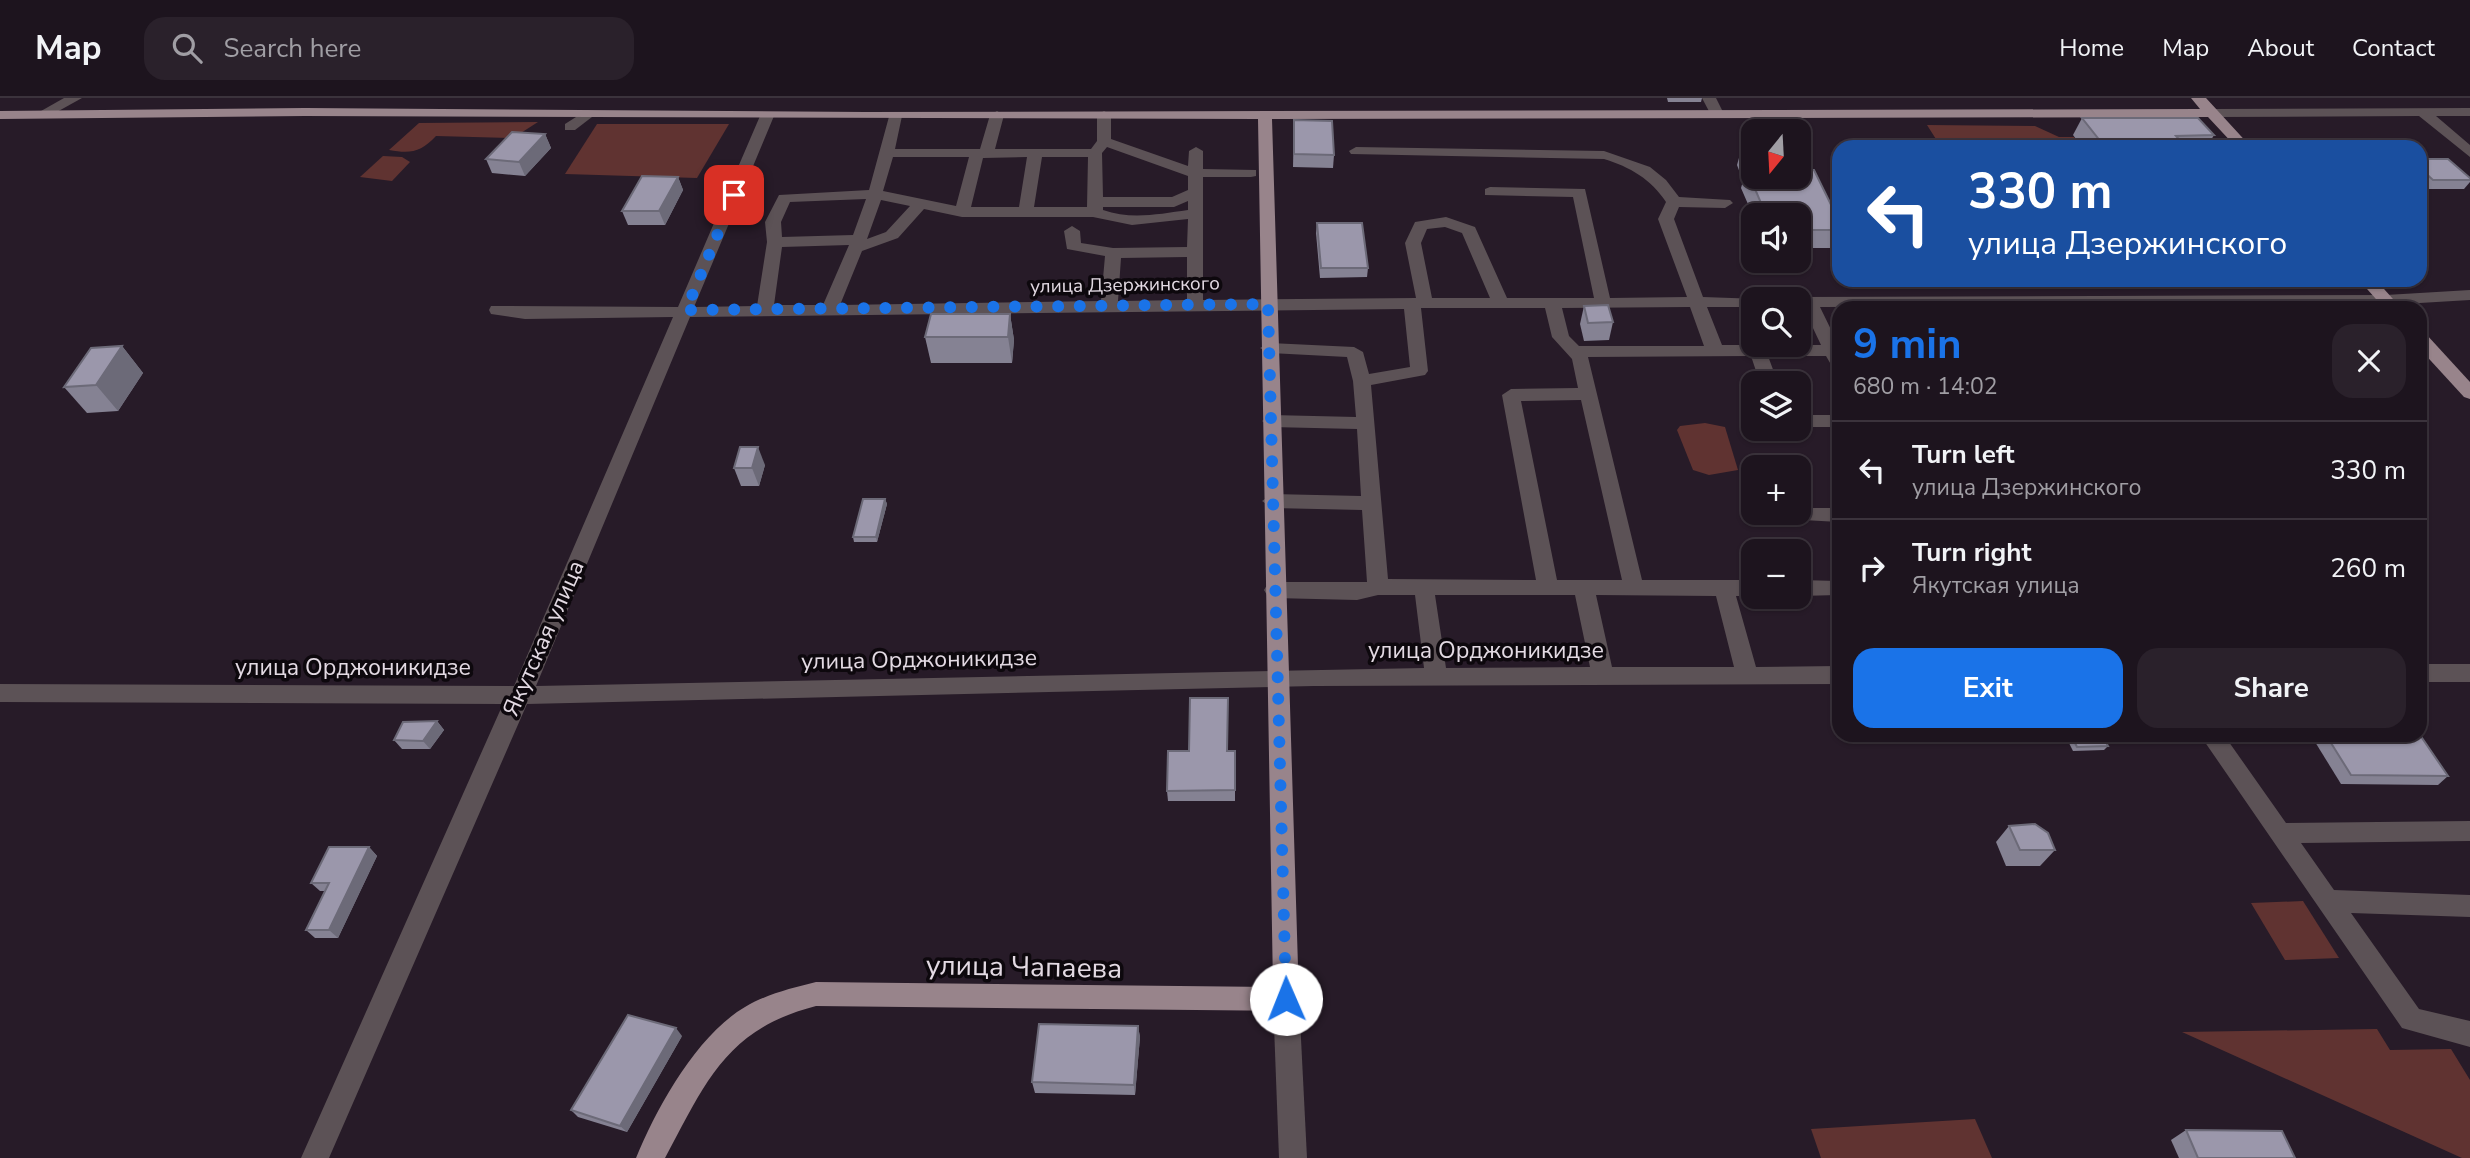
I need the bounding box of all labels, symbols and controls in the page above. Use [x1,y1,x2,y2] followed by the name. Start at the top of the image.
[144,17,634,80] search box
[35,26,102,71] text: Map
[168,29,206,67] icon: search
[224,31,361,66] text: Search here
[2059,32,2124,64] text: Home
[2162,32,2209,64] text: Map
[2247,32,2314,64] text: About
[2352,32,2435,64] text: Contact
[1741,119,1811,189] north arrow
[1741,119,1811,609] map controls
[1968,158,2112,225] text: 330 m
[704,165,764,225] pin
[1853,168,1944,259] icon: left
[715,176,753,214] icon: arrive
[1741,203,1811,273] button: sound
[1968,222,2287,265] text: улица Дзержинского
[1030,270,1220,300] street label: улица Дзержинского
[1741,287,1811,357] button: search
[1853,316,1962,373] text: 9 min
[2332,324,2406,398] button: close
[1741,371,1811,441] button: layers
[1853,371,1998,402] text: 680 m · 14:02
[1912,437,2015,472] text: Turn left
[1853,451,1891,489] icon: left
[2330,453,2406,488] text: 330 m
[1741,455,1811,525] button: +
[1912,472,2142,503] text: улица Дзержинского
[1912,535,2031,570] text: Turn right
[1741,539,1811,609] button: −
[1853,549,1891,587] icon: right
[2330,551,2406,586] text: 260 m
[495,555,592,721] street label: Якутская улица
[1912,570,2080,601] text: Якутская улица
[1368,635,1604,666] street label: улица Орджоникидзе
[801,642,1037,677] street label: улица Орджоникидзе
[1853,648,2123,728] button: Exit
[2137,648,2406,728] button: Share
[235,652,471,683] street label: улица Орджоникидзе
[925,946,1122,988] street label: улица Чапаева
[1249,962,1323,1036] position arrow

